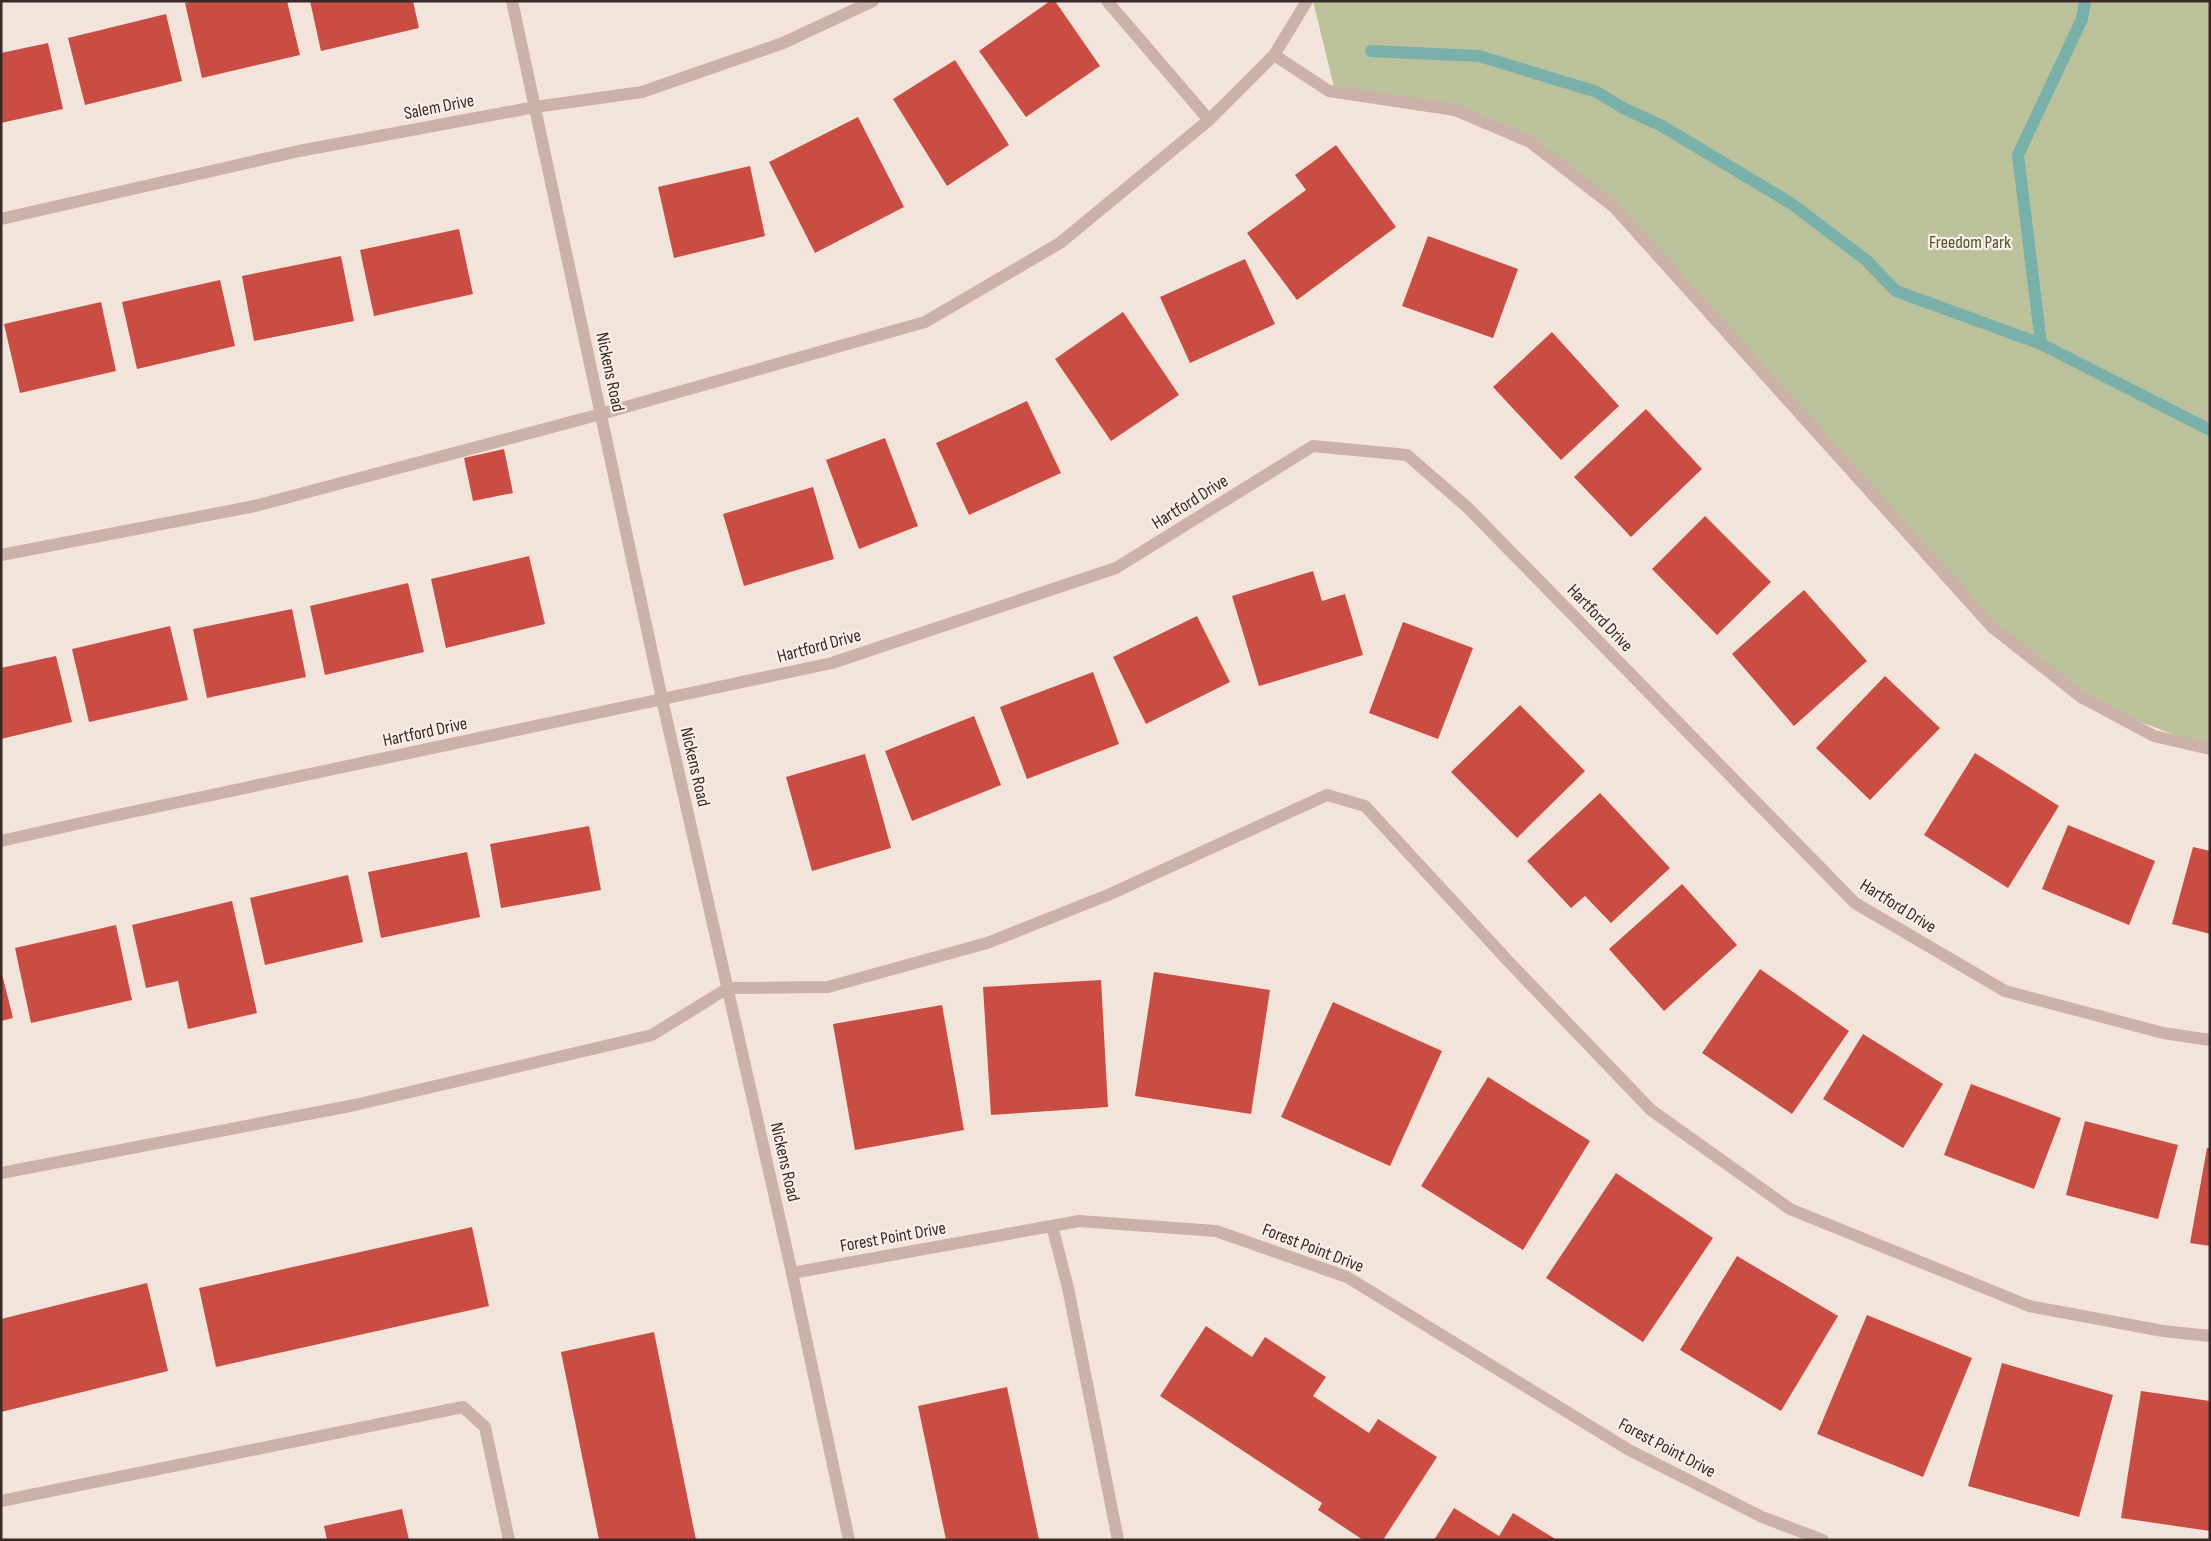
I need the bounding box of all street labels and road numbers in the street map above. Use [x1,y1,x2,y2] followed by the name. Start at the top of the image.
[402,90,476,124] street label: Salem Drive
[591,330,629,414] street label: Nickens Road
[1148,470,1232,534] street label: Hartford Drive
[1563,580,1637,656] street label: Hartford Drive
[775,625,863,667] street label: Hartford Drive
[381,713,469,751] street label: Hartford Drive
[676,725,714,809] street label: Nickens Road
[1856,874,1940,938] street label: Hartford Drive
[766,1120,804,1204] street label: Nickens Road
[838,1217,948,1257] street label: Forest Point Drive
[1259,1219,1367,1277] street label: Forest Point Drive
[1615,1414,1719,1482] street label: Forest Point Drive

